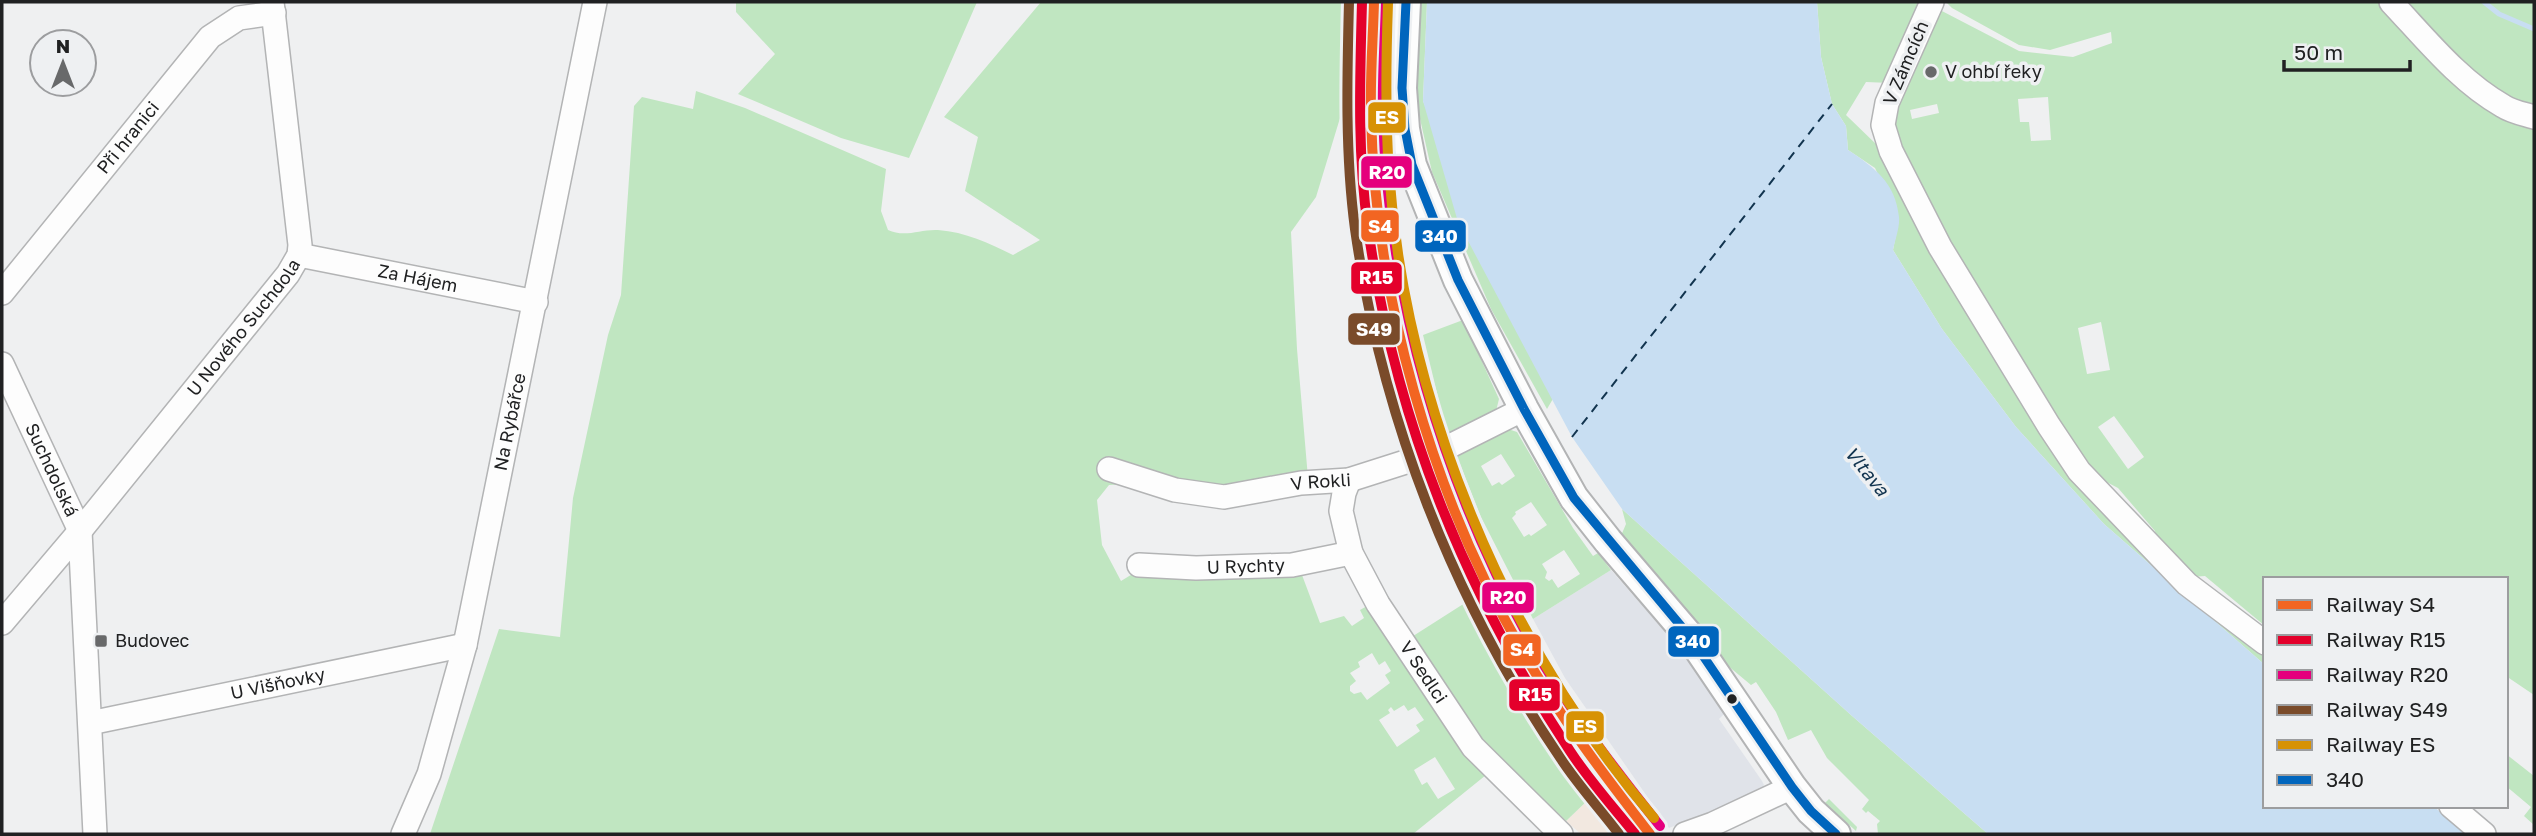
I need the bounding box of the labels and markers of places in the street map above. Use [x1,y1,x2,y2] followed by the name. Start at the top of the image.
[1945,60,2042,82] place label: V ohbí řeky
[1923,64,1939,80] marker: V ohbí řeky
[115,629,190,651] place label: Budovec
[93,633,109,649] marker: Budovec
[1725,692,1739,706] unlabelled marker

